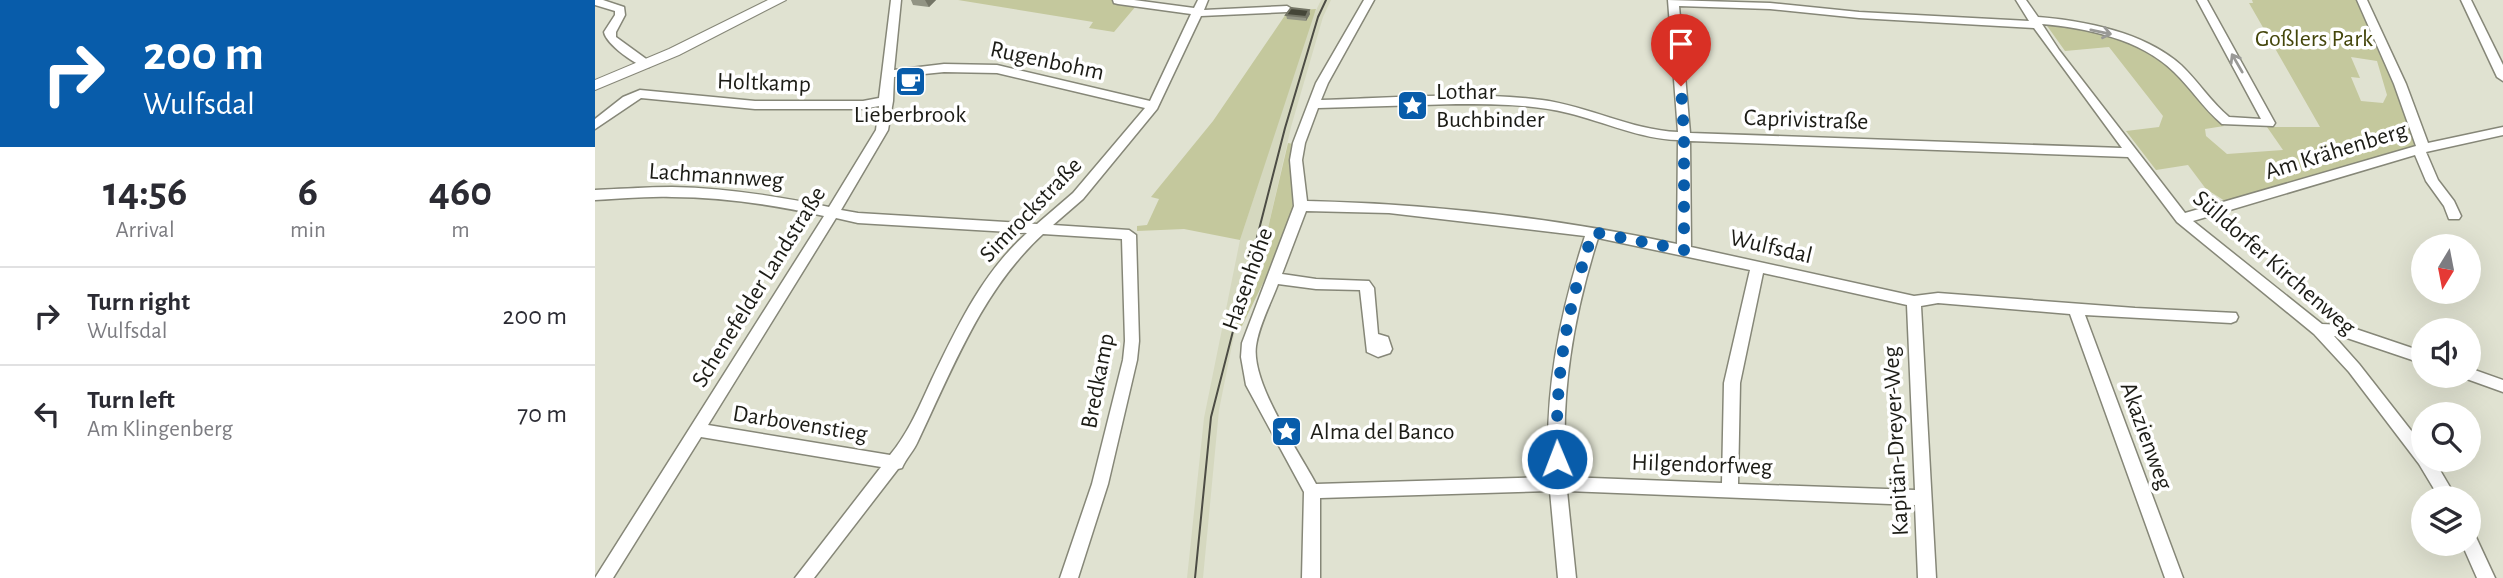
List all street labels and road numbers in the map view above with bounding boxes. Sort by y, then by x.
street label: Rugenbohm [988,37,1106,85]
street label: Holtkamp [717,69,811,97]
street label: Caprivistraße [1743,106,1869,134]
street label: Am Krähenberg [2262,118,2410,184]
street label: Simrockstraße [975,153,1087,267]
street label: Lachmannweg [648,159,784,193]
street label: Schenefelder Landstraße [688,183,830,391]
street label: Sülldorfer Kirchenweg [2188,186,2360,340]
street label: Hasenhöhe [1218,225,1278,333]
street label: Wulfsdal [1727,226,1815,268]
street label: Bredkamp [1077,331,1119,431]
street label: Kapitän-Dreyer-Weg [1879,345,1913,537]
street label: Akazienweg [2115,379,2177,493]
street label: Darbovenstieg [731,402,869,447]
street label: Hilgendorfweg [1631,451,1773,479]

